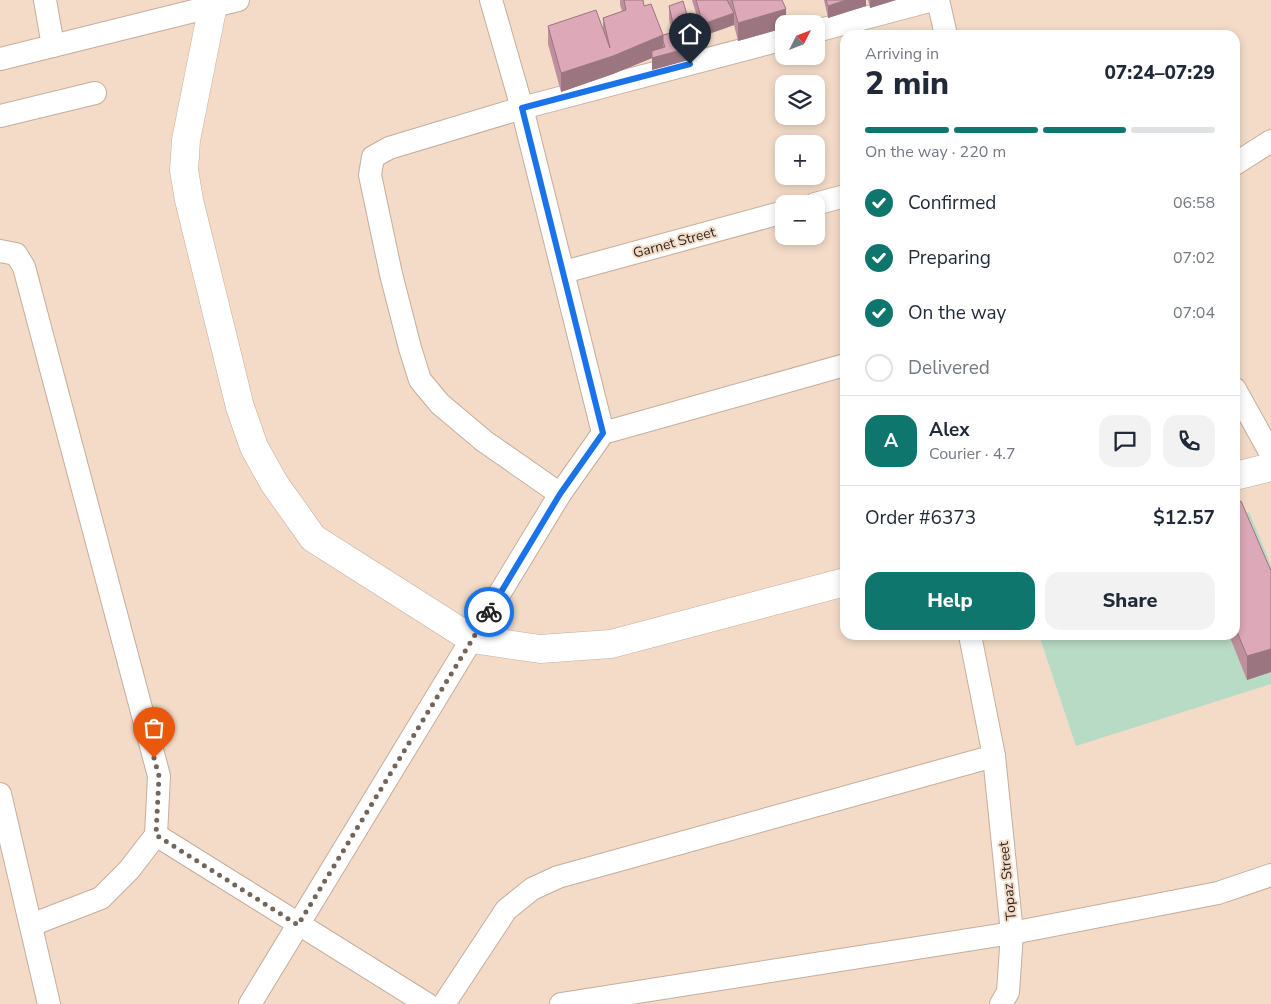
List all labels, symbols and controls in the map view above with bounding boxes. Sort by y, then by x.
pin [669,13,711,64]
north arrow [775,15,825,65]
map controls [775,15,825,245]
icon: home [676,20,704,48]
text: Arriving in [865,43,939,65]
text: 07:24–07:29 [1104,60,1215,86]
text: 2 min [865,62,949,105]
button: layers [775,75,825,125]
button: + [775,135,825,185]
text: On the way · 220 m [865,141,1006,163]
icon: check [865,189,893,217]
text: Confirmed [908,190,996,216]
text: 06:58 [1173,192,1215,214]
button: − [775,195,825,245]
street label: Garnet Street [631,222,718,263]
icon: check [865,244,893,272]
text: Preparing [908,245,991,271]
text: 07:02 [1173,247,1215,269]
icon: check [865,299,893,327]
text: On the way [908,300,1006,326]
text: 07:04 [1173,302,1215,324]
text: Delivered [908,355,990,381]
button: chat [1099,415,1151,467]
button: phone [1163,415,1215,467]
text: Alex [929,417,970,443]
text: A [884,428,898,454]
text: Courier · 4.7 [929,443,1015,465]
text: Order #6373 [865,505,976,531]
text: $12.57 [1153,505,1215,531]
button: Help [865,572,1035,630]
button: Share [1045,572,1215,630]
courier [464,587,514,637]
icon: bike [475,598,503,626]
pin [133,707,175,758]
icon: bag [140,714,168,742]
street label: Topaz Street [994,841,1021,921]

